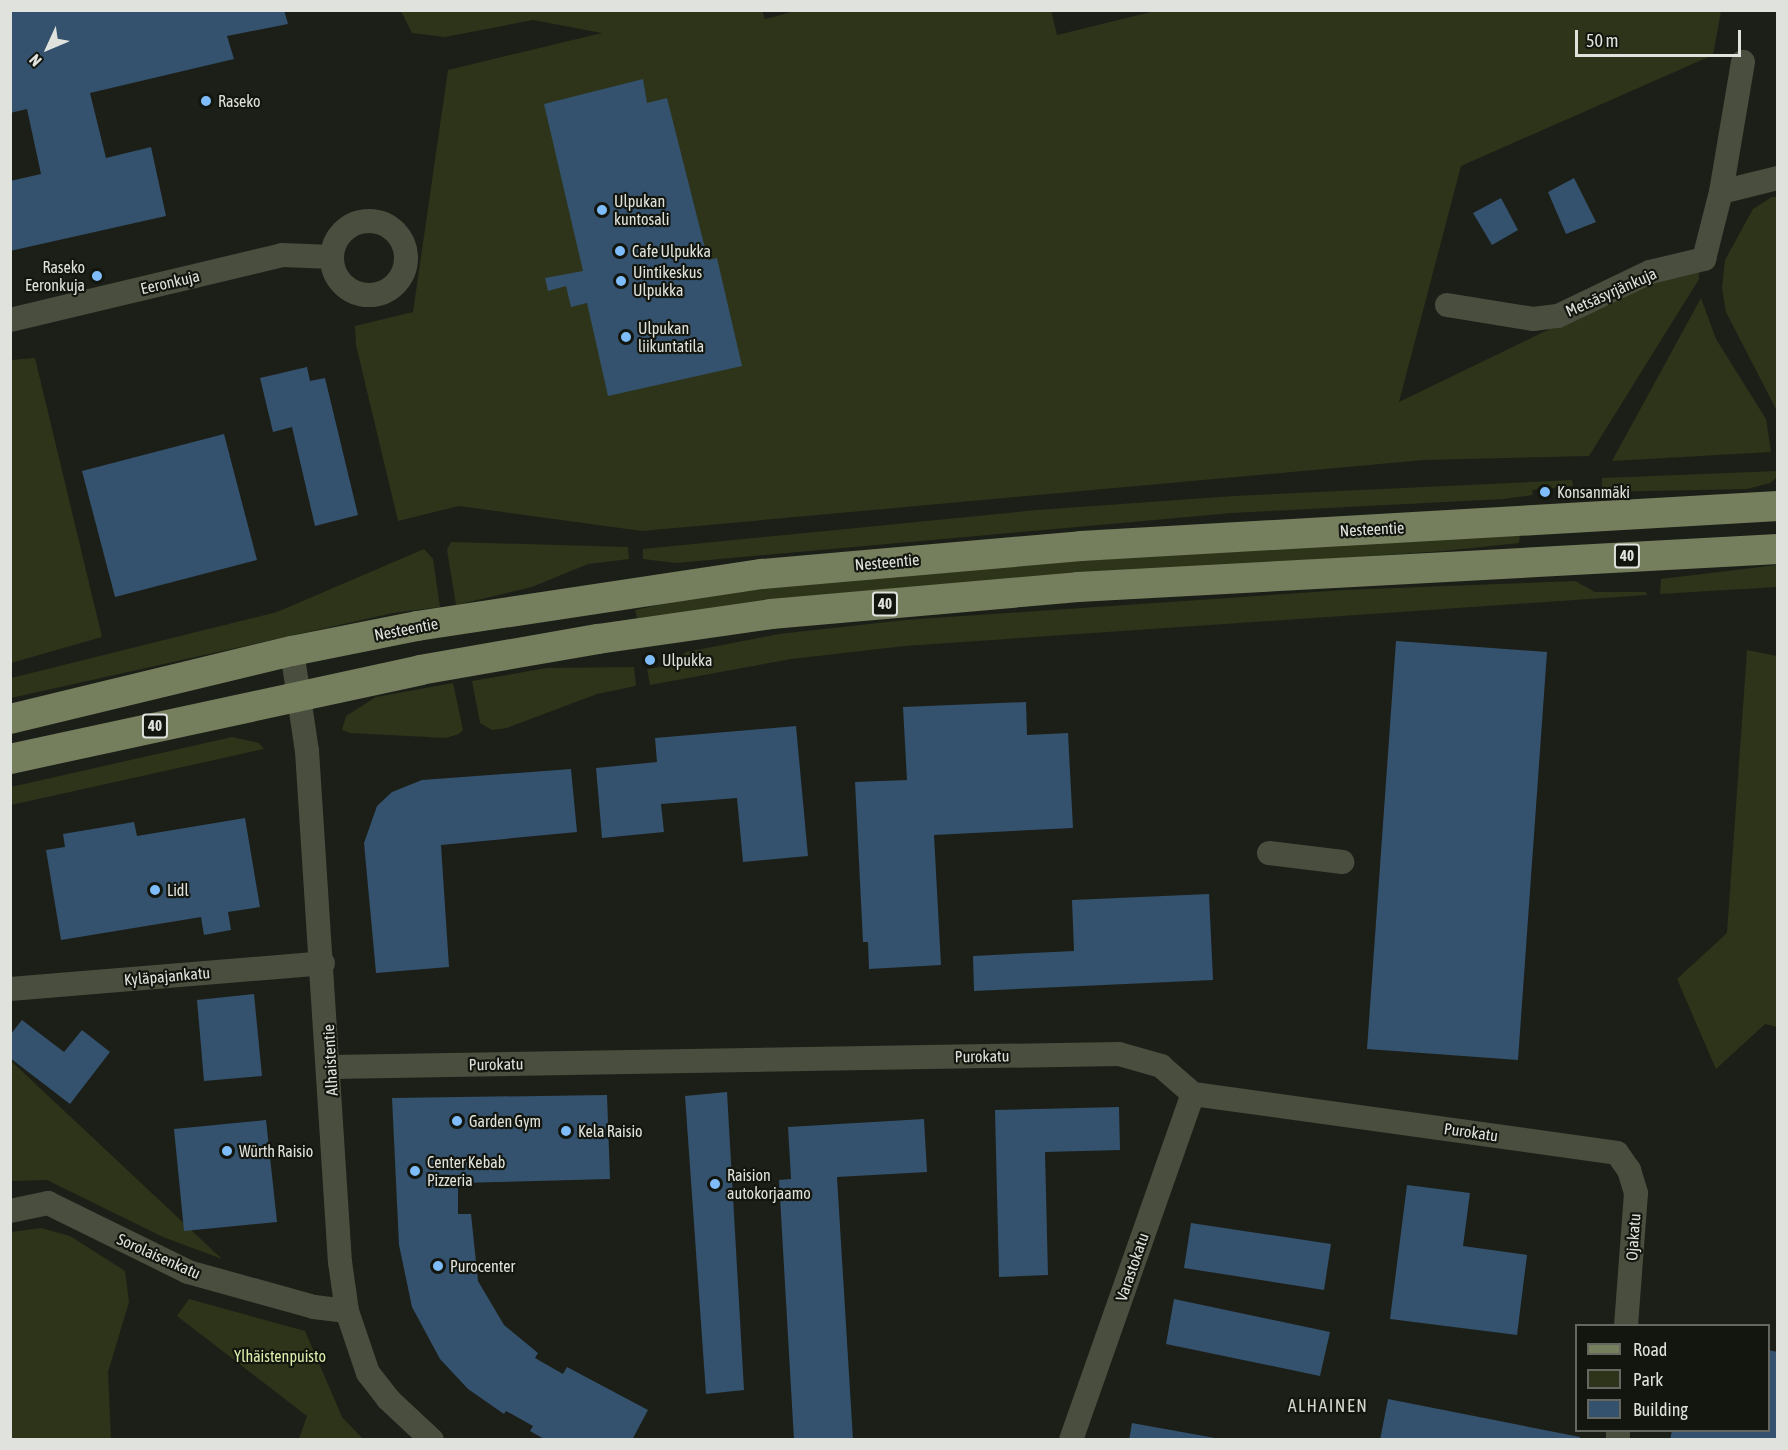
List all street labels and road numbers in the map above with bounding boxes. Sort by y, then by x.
street label: Metsäsyrjänkuja [1563,263,1659,321]
street label: Eeronkuja [139,266,201,298]
street label: Nesteentie [1339,518,1405,540]
road number: 40 [1614,544,1640,568]
street label: Nesteentie [854,550,920,574]
road number: 40 [872,592,898,616]
street label: Nesteentie [372,613,440,645]
road number: 40 [142,714,168,738]
street label: Kyläpajankatu [123,963,211,989]
street label: Alhaistentie [319,1024,341,1096]
street label: Purokatu [955,1046,1009,1066]
street label: Purokatu [469,1054,523,1074]
street label: Purokatu [1443,1119,1499,1145]
street label: Ojakatu [1622,1213,1644,1261]
street label: Sorolaisenkatu [114,1229,204,1283]
street label: Varastokatu [1111,1230,1153,1304]

